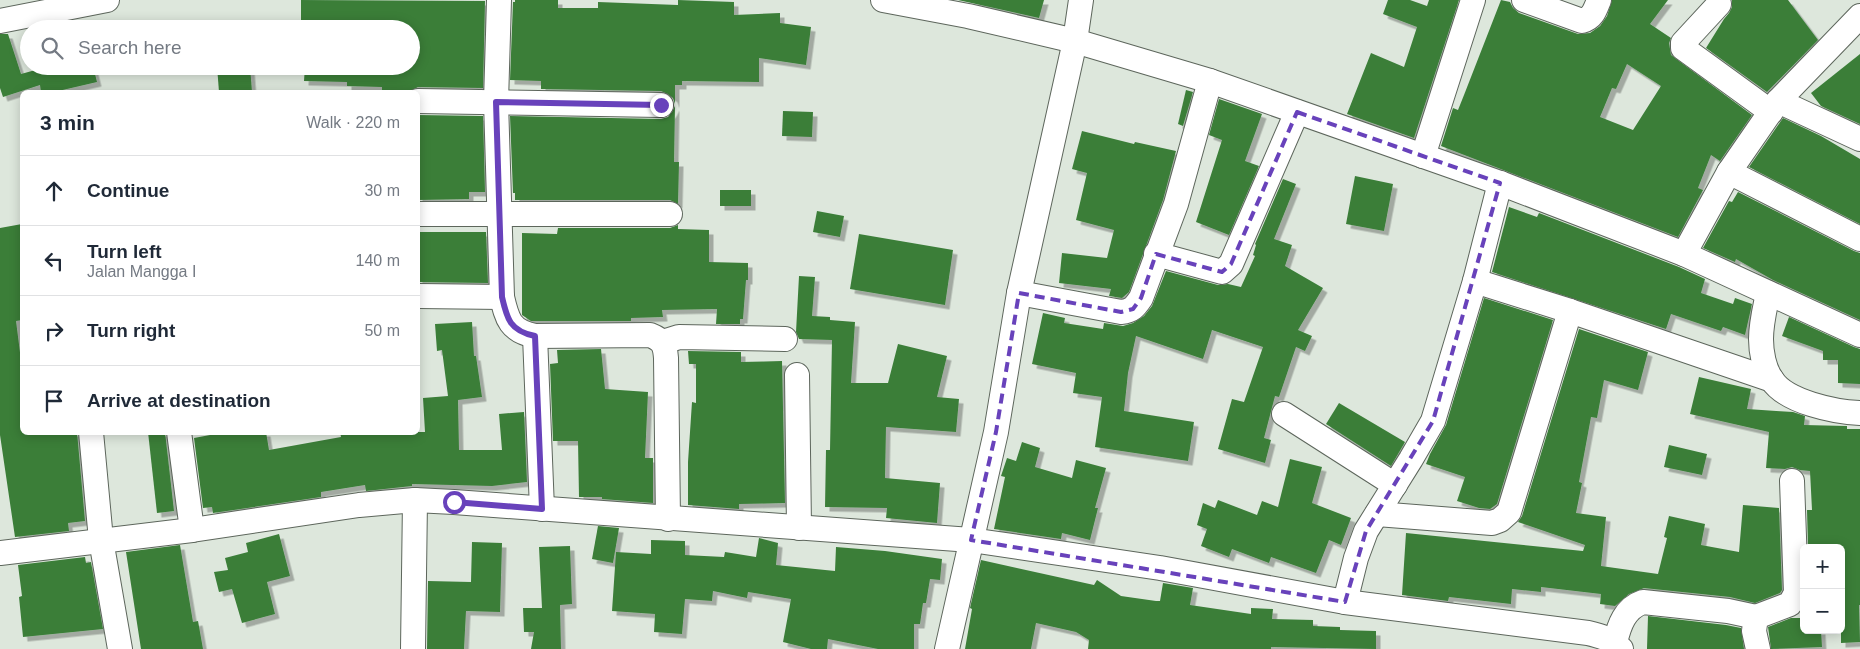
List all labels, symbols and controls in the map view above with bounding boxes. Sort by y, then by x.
search box [20,20,420,75]
icon: search [38,34,66,62]
text: Search here [78,37,182,58]
route end [650,94,673,117]
text: 3 min [40,111,95,134]
text: Walk · 220 m [306,114,400,131]
icon: ahead [40,177,68,205]
text: Continue [87,180,169,201]
text: 30 m [364,182,400,199]
text: Turn left [87,241,162,262]
icon: left [40,247,68,275]
text: 140 m [356,252,400,269]
text: Jalan Mangga I [87,263,196,280]
icon: right [40,317,68,345]
text: Turn right [87,320,175,341]
text: 50 m [364,322,400,339]
icon: arrive [40,387,68,415]
text: Arrive at destination [87,390,271,411]
route start [443,491,466,514]
map controls [1800,544,1845,634]
button: + [1800,544,1845,589]
button: − [1800,589,1845,634]

